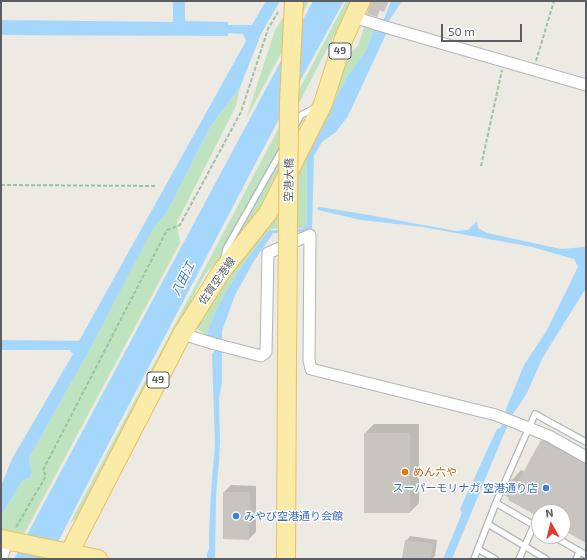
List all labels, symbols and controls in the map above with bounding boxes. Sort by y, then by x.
scale bar [443,16,524,42]
text: 50 m [448,24,475,38]
road number: 49 [329,43,351,59]
street label: 空港大橋 [282,158,296,202]
street label: 佐賀空港線 [196,255,238,307]
water label: 八田江 [168,260,198,298]
road number: 49 [147,372,169,388]
place label: めん六や [413,465,457,479]
marker: めん六や [400,467,410,477]
place label: スーパーモリナガ 空港通り店 [393,481,538,495]
marker: スーパーモリナガ 空港通り店 [541,483,551,493]
north arrow [531,504,571,544]
text: N [545,506,554,520]
place label: みやび空港通り会館 [244,509,343,523]
marker: みやび空港通り会館 [231,511,241,521]

